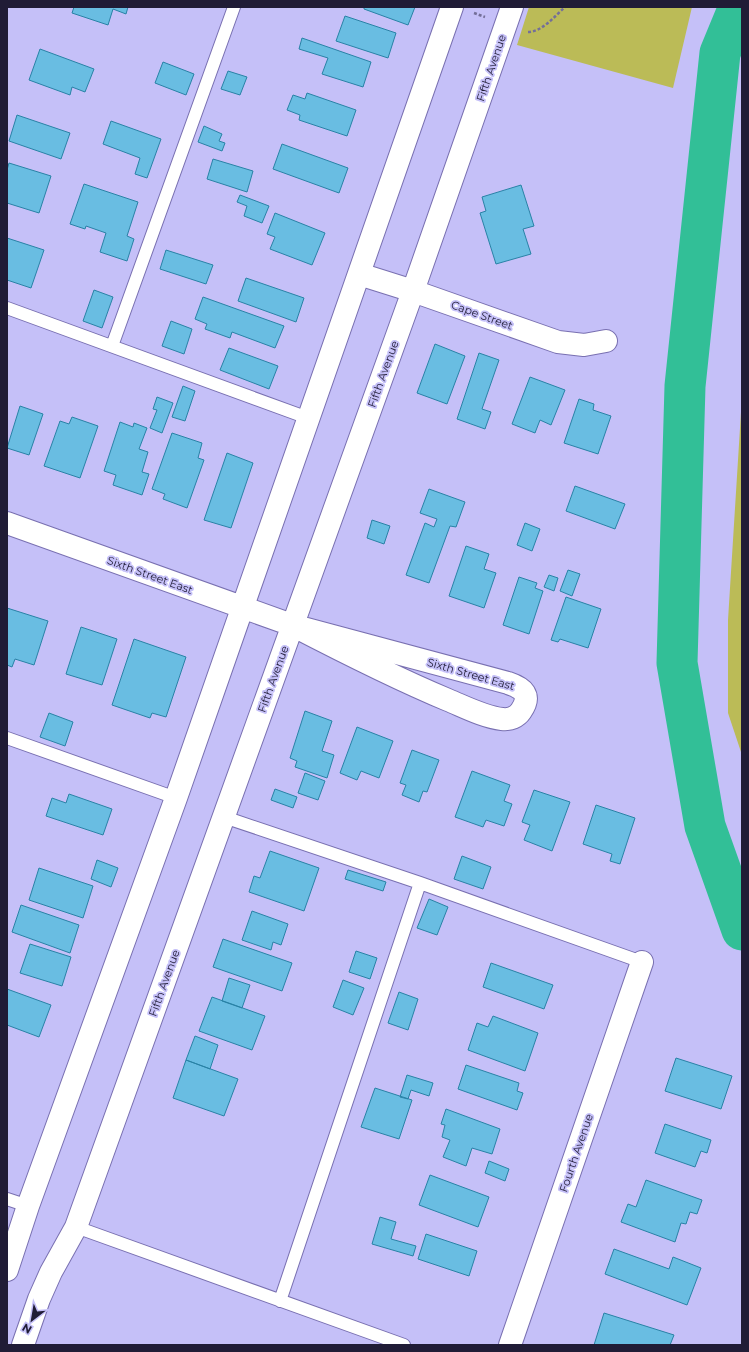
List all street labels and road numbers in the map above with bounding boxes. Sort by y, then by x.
street label: Fifth Avenue [473,32,509,103]
street label: Cape Street [449,297,515,333]
street label: Fifth Avenue [364,338,402,409]
street label: Sixth Street East [105,553,195,597]
street label: Fifth Avenue [254,643,292,714]
street label: Sixth Street East [426,655,517,693]
street label: Fifth Avenue [145,947,183,1018]
street label: Fourth Avenue [556,1112,596,1194]

